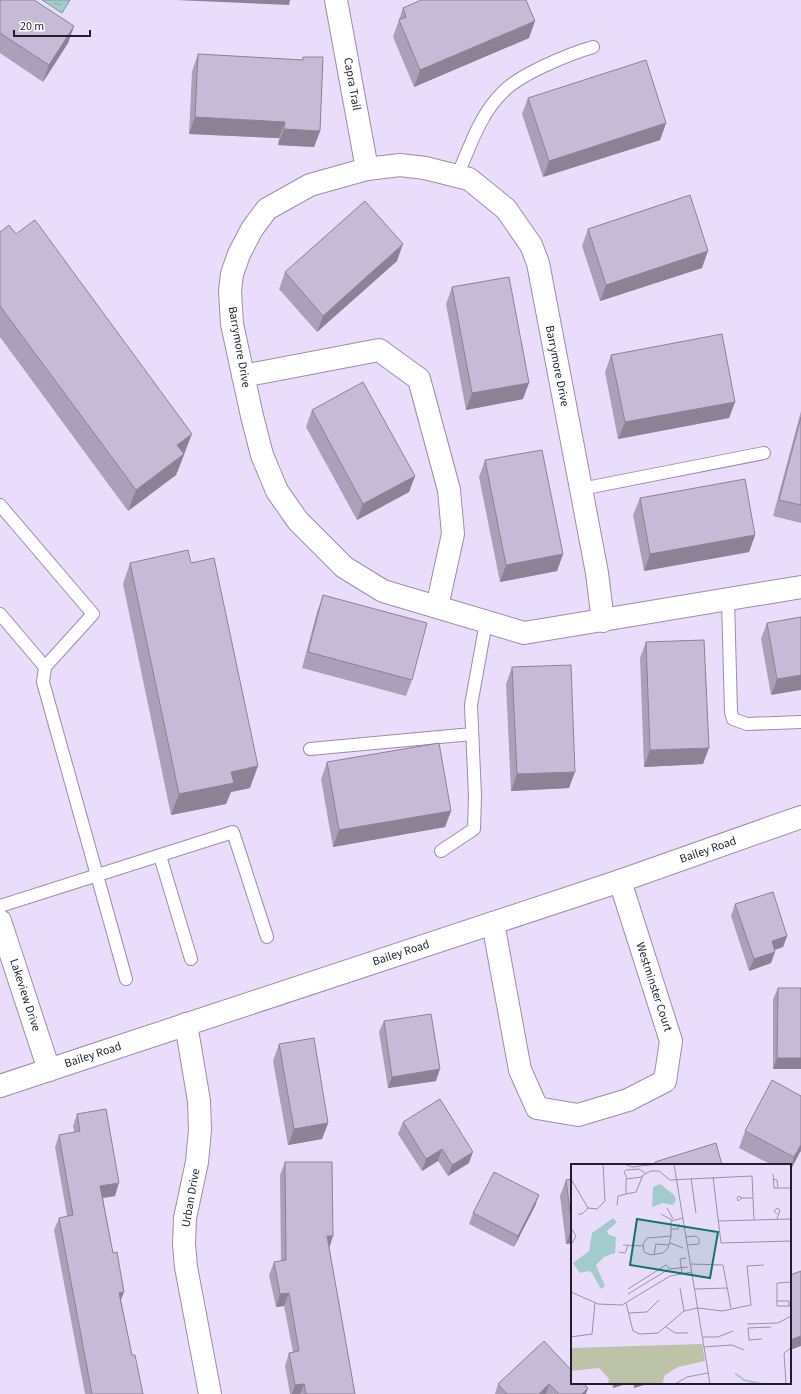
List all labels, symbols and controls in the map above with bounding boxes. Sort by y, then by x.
scale bar [14,12,90,38]
text: 20 m [20,18,44,35]
street label: Capra Trail [339,56,365,112]
street label: Barrymore Drive [223,305,255,389]
street label: Barrymore Drive [541,324,573,408]
street label: Bailey Road [677,832,739,868]
street label: Bailey Road [370,936,432,970]
street label: Westminster Court [632,940,676,1034]
street label: Lakeview Drive [5,957,45,1033]
street label: Bailey Road [62,1038,124,1072]
inset map [571,1164,791,1384]
street label: Urban Drive [177,1167,205,1229]

